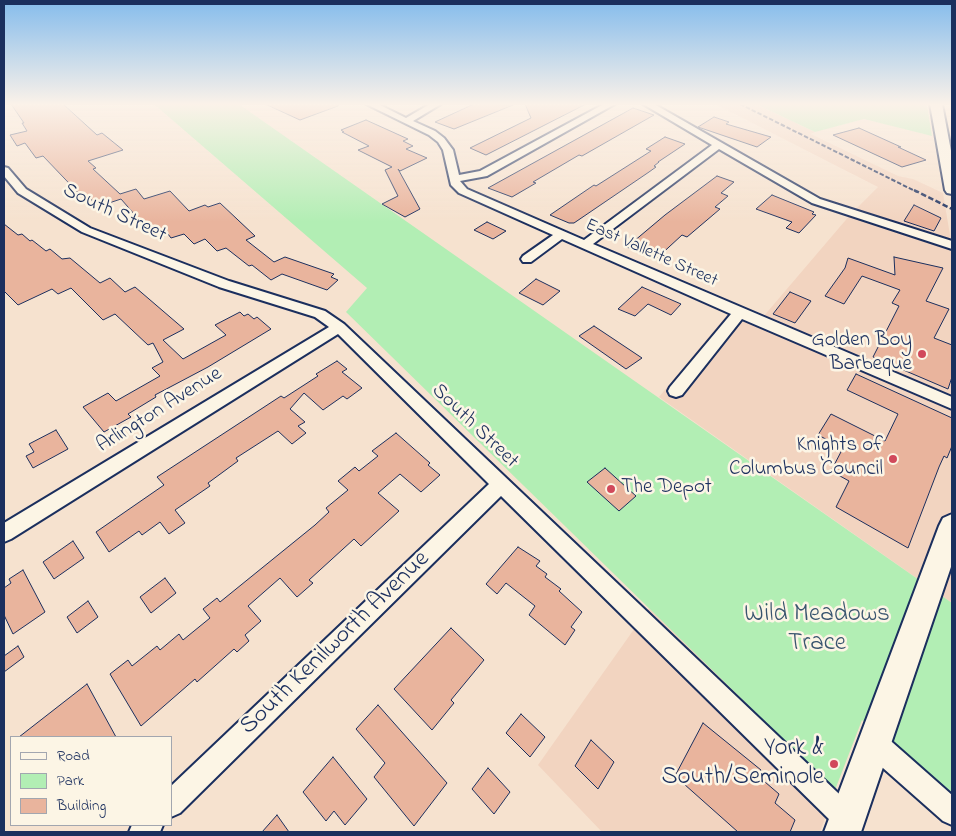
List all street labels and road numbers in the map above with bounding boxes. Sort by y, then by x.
street label: South Street [58,179,170,249]
street label: East Vallette Street [581,215,721,293]
street label: Arlington Avenue [93,362,227,460]
street label: South Street [425,379,523,475]
street label: South Kenilworth Avenue [235,546,437,742]

